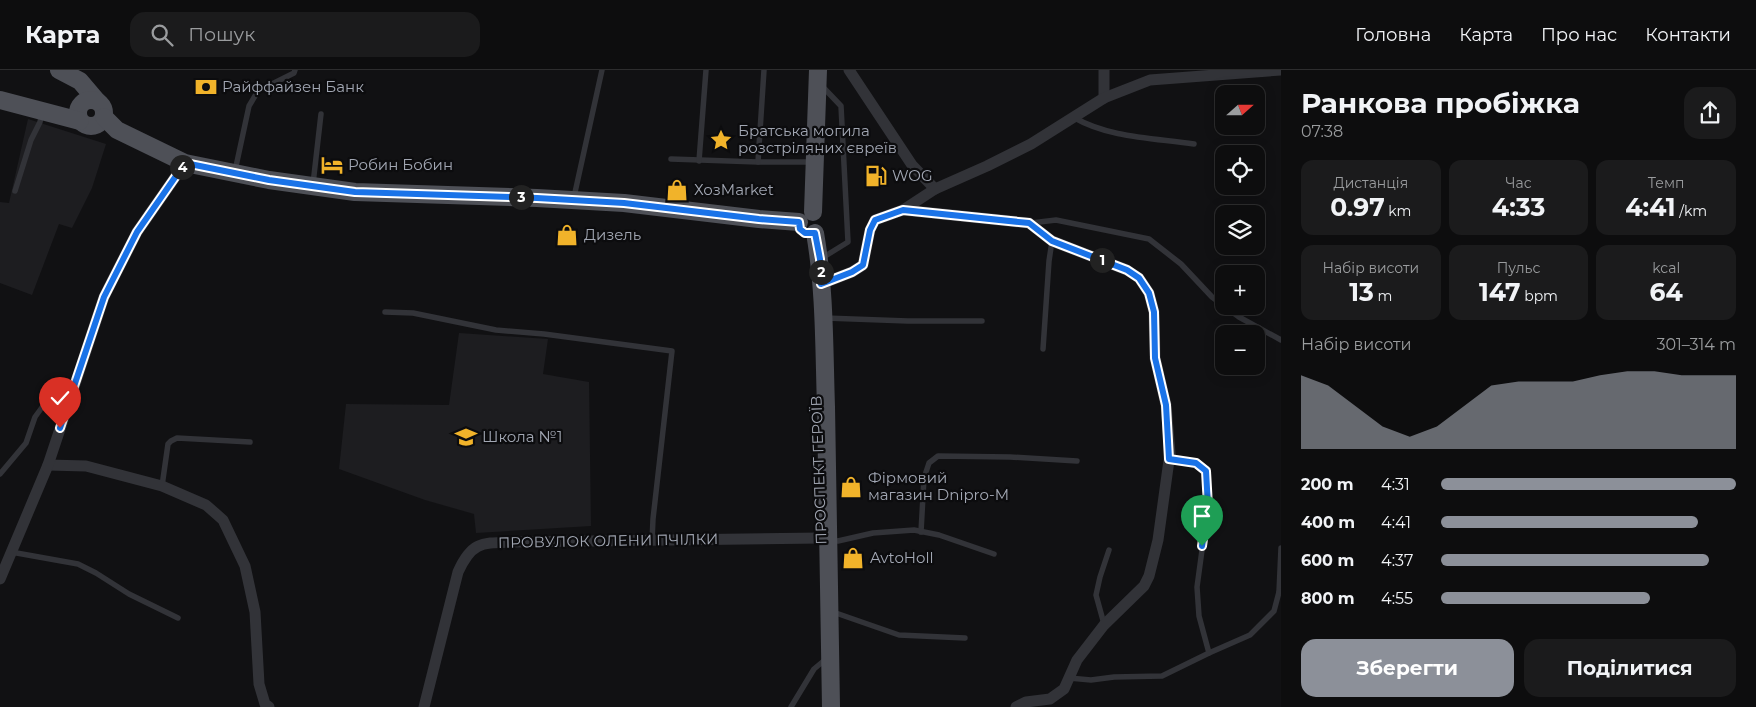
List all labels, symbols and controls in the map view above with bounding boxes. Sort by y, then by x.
search box [130,12,480,57]
text: Карта [25,20,100,49]
icon: search [148,21,176,49]
text: Пошук [188,23,255,46]
text: Головна [1355,24,1431,46]
text: Карта [1459,24,1513,46]
text: Про нас [1541,24,1617,46]
text: Контакти [1645,24,1731,46]
bank icon: Райффайзен Банк [193,74,219,100]
place label: Райффайзен Банк [222,77,364,96]
north arrow [1215,85,1265,135]
map controls [1215,85,1265,375]
text: Ранкова пробіжка [1301,86,1580,120]
button: share [1684,87,1736,139]
place label: Братська могила розстріляних євреїв [738,121,897,157]
text: 07:38 [1301,122,1343,141]
place icon: Братська могила розстріляних євреїв [708,127,734,153]
button: locate [1215,145,1265,195]
hotel icon: Робин Бобин [319,152,345,178]
pin: 4 [170,154,194,180]
place label: Робин Бобин [348,155,453,174]
text: 4 [178,158,187,176]
fuel station icon: WOG [863,163,889,189]
place label: WOG [892,166,933,185]
text: Дистанція [1334,174,1408,192]
text: Час [1505,174,1532,192]
text: Темп [1648,174,1684,192]
shop icon: ХозMarket [664,177,690,203]
place label: ХозMarket [694,180,774,199]
pin: 3 [508,184,534,210]
text: 3 [517,188,526,206]
text: 0.97 [1330,192,1385,222]
text: 4:33 [1492,192,1545,222]
text: 4:41 [1625,192,1676,222]
text: km [1385,202,1411,220]
text: /km [1676,202,1707,220]
button: layers [1215,205,1265,255]
shop icon: Дизель [554,222,580,248]
place label: Дизель [584,225,641,244]
pin: 1 [1090,248,1114,272]
text: 1 [1100,251,1105,269]
text: Набір висоти [1322,259,1419,277]
text: Пульс [1497,259,1540,277]
text: kcal [1652,259,1680,277]
pin: 2 [808,260,834,284]
text: 2 [817,263,826,281]
button: + [1215,265,1265,315]
text: 13 [1349,277,1374,307]
text: 147 [1479,277,1520,307]
text: 64 [1650,277,1683,307]
text: m [1374,287,1392,305]
text: bpm [1520,287,1558,305]
button: − [1215,325,1265,375]
text: Набір висоти [1301,335,1412,354]
text: 301–314 m [1656,335,1736,354]
pin [39,377,81,428]
icon: check [46,384,74,412]
street label: ПРОСПЕКТ ГЕРОЇВ [806,395,831,545]
school or university icon: Школа №1 [453,424,479,450]
place label: Школа №1 [482,427,562,446]
place label: Фірмовий магазин Dnipro-M [868,468,1009,504]
shop icon: Фірмовий магазин Dnipro-M [838,474,864,500]
text: 200 m [1301,475,1353,494]
text: 4:31 [1381,475,1410,494]
pin [1181,495,1223,546]
icon: arrive [1188,502,1216,530]
text: 400 m [1301,513,1355,532]
text: 4:41 [1381,513,1411,532]
street label: ПРОВУЛОК ОЛЕНИ ПЧІЛКИ [498,529,718,552]
shop icon: AvtoHoll [840,545,866,571]
place label: AvtoHoll [870,548,933,567]
text: 600 m [1301,551,1354,570]
text: 4:37 [1381,551,1413,570]
text: 800 m [1301,589,1355,608]
text: 4:55 [1381,589,1413,608]
button: Зберегти [1301,639,1514,697]
button: Поділитися [1524,639,1736,697]

